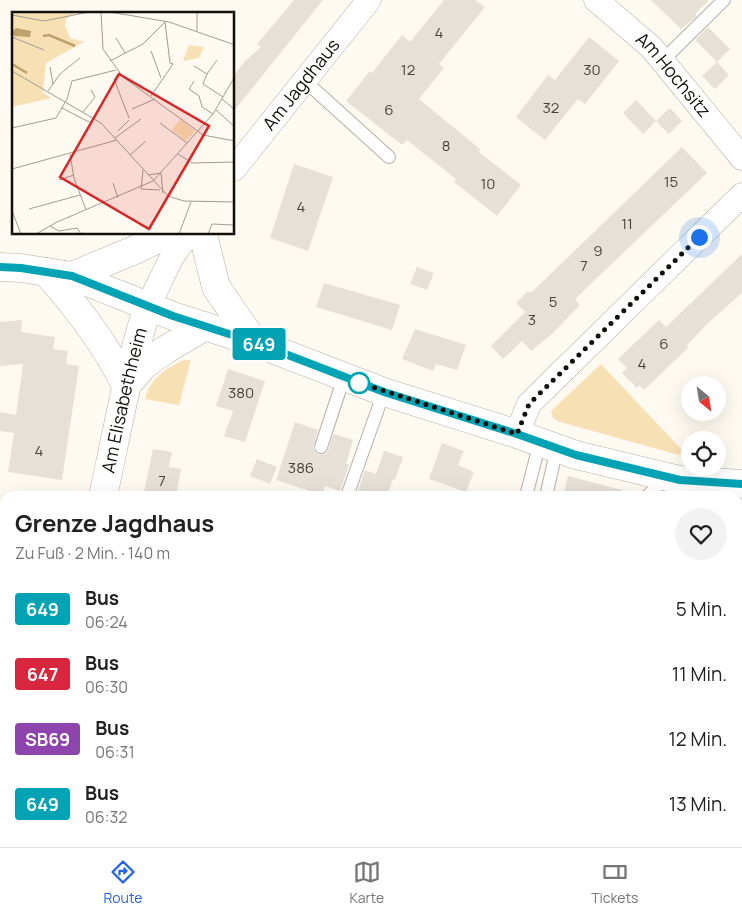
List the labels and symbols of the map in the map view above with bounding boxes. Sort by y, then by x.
inset map [12,12,235,235]
house number: 4 [435,22,444,43]
street label: Am Hochsitz [631,26,717,122]
street label: Am Jagdhaus [257,33,345,135]
house number: 12 [401,59,415,80]
house number: 30 [583,59,601,80]
house number: 32 [543,97,559,118]
house number: 6 [384,99,394,120]
house number: 8 [442,135,450,156]
house number: 15 [664,171,678,192]
house number: 10 [481,173,496,194]
house number: 4 [297,196,306,217]
house number: 11 [621,213,633,234]
your location [687,225,712,250]
house number: 9 [593,240,603,261]
house number: 7 [580,255,588,276]
house number: 5 [549,291,557,312]
house number: 3 [528,309,536,330]
street label: Am Elisabethheim [95,325,152,475]
line badge: 649 [230,328,288,360]
house number: 6 [659,333,669,354]
house number: 4 [638,353,647,374]
unlabelled marker [348,372,370,394]
north arrow [681,376,726,421]
house number: 380 [228,382,254,403]
house number: 4 [35,440,44,461]
house number: 386 [288,457,314,478]
house number: 7 [158,470,166,491]

